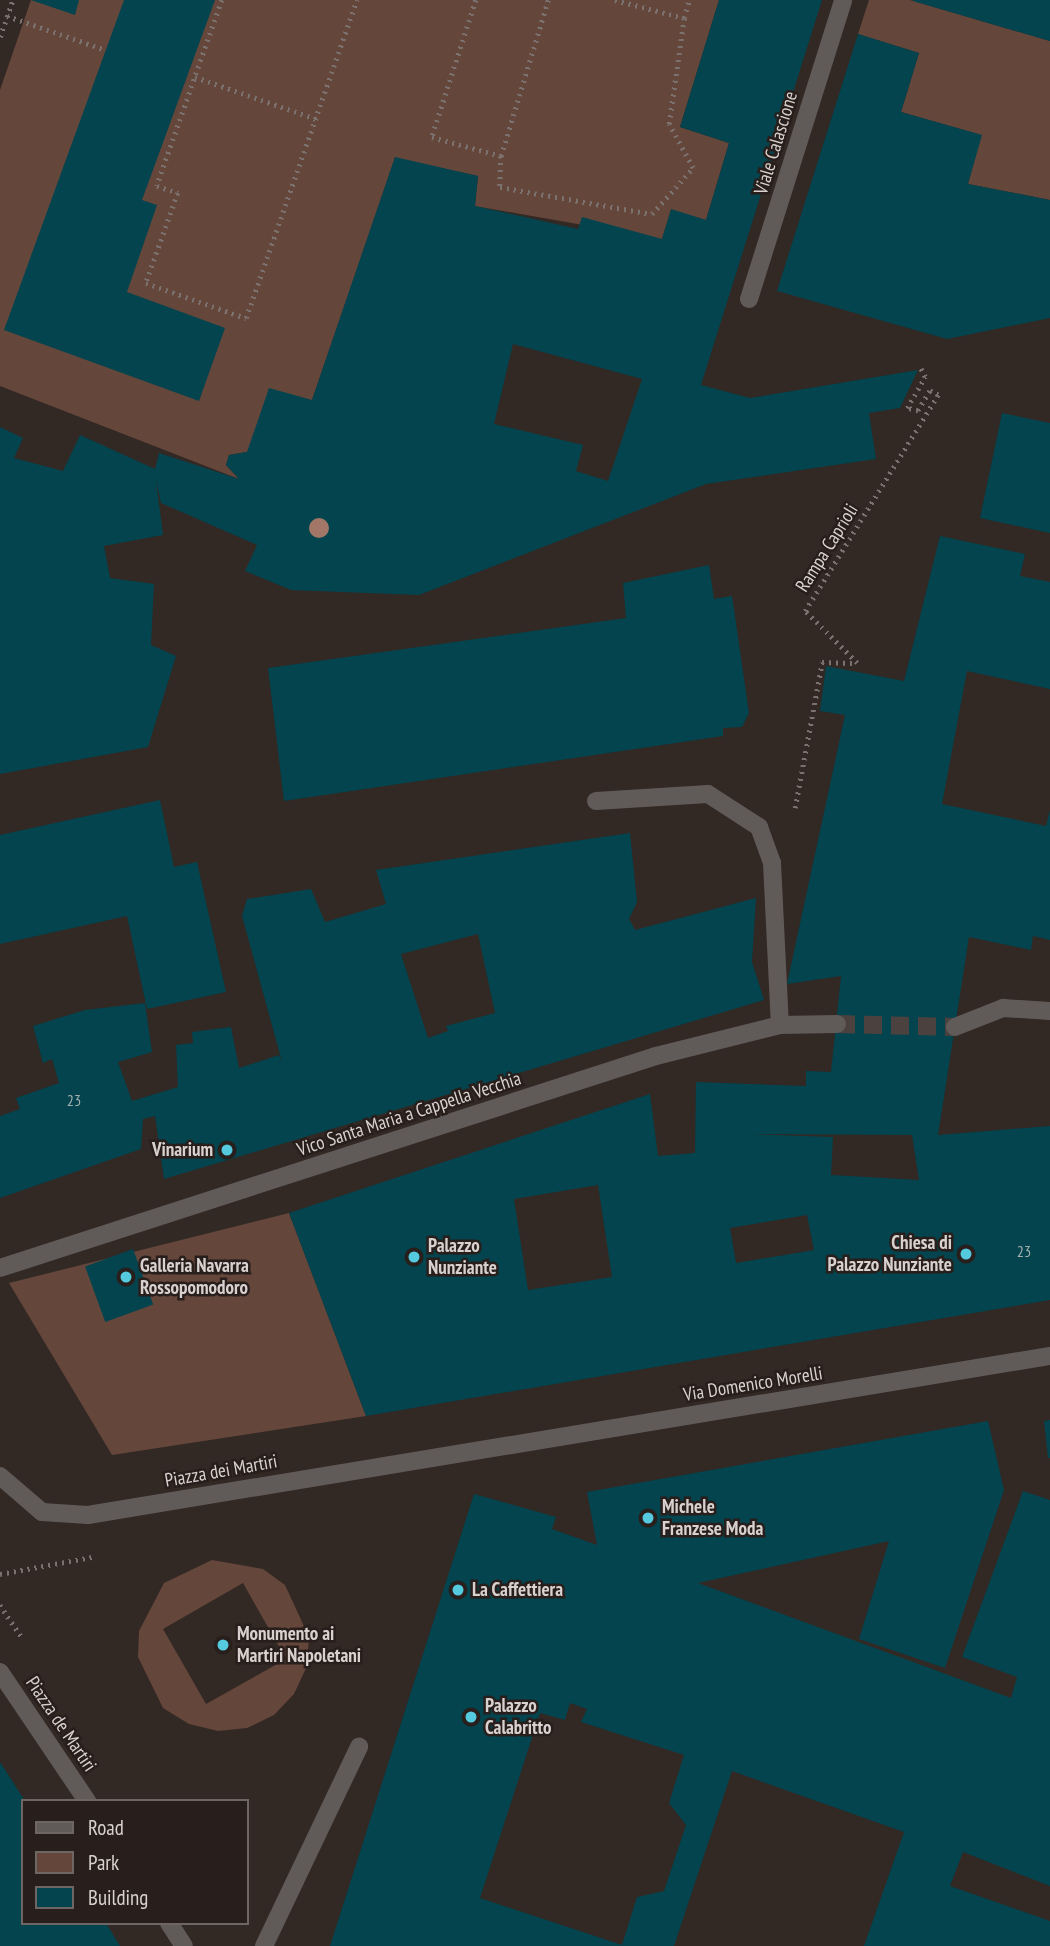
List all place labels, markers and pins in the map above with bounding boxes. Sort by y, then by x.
place label: Vinarium [152,1139,213,1161]
marker: Vinarium [219,1142,235,1158]
place label: Chiesa di Palazzo Nunziante [828,1232,952,1276]
place label: Palazzo Nunziante [428,1235,497,1279]
marker: Chiesa di Palazzo Nunziante [958,1246,974,1262]
marker: Palazzo Nunziante [406,1249,422,1265]
place label: Galleria Navarra Rossopomodoro [140,1255,249,1299]
marker: Galleria Navarra Rossopomodoro [118,1269,134,1285]
place label: Michele Franzese Moda [662,1496,763,1540]
marker: Michele Franzese Moda [640,1510,656,1526]
place label: La Caffettiera [472,1579,563,1601]
marker: La Caffettiera [450,1582,466,1598]
place label: Monumento ai Martiri Napoletani [237,1623,361,1667]
marker: Monumento ai Martiri Napoletani [215,1637,231,1653]
place label: Palazzo Calabritto [485,1695,551,1739]
marker: Palazzo Calabritto [463,1709,479,1725]

